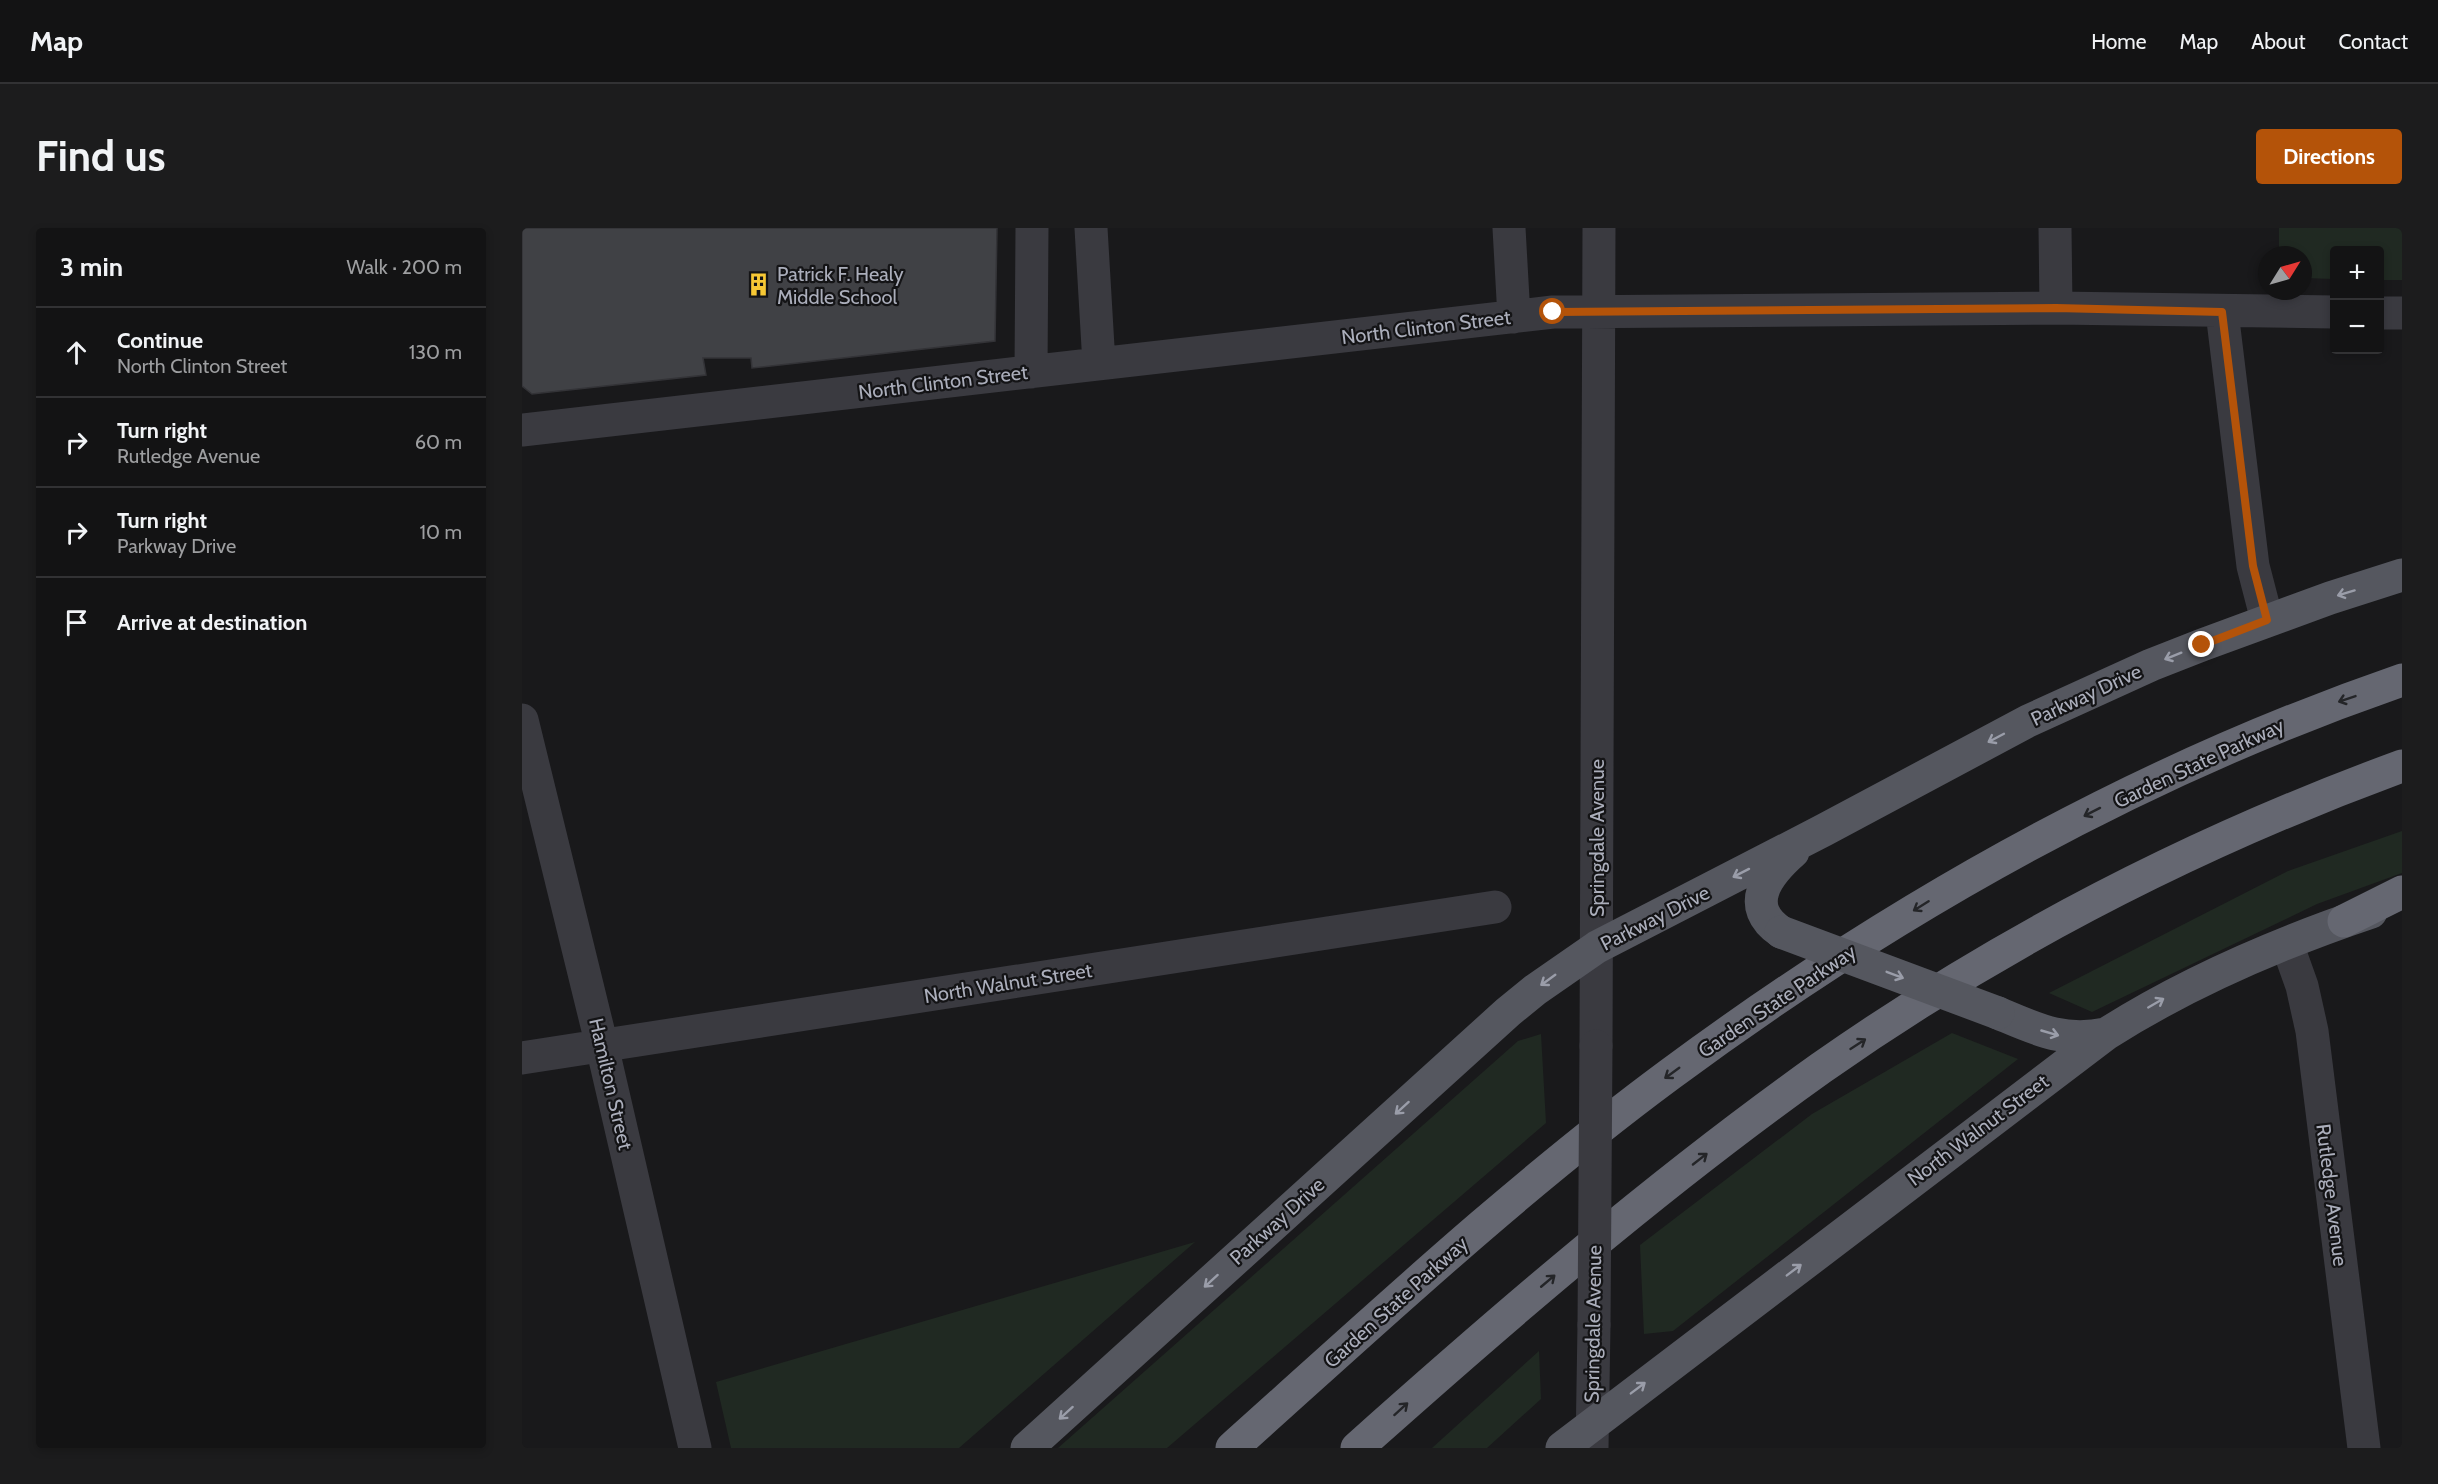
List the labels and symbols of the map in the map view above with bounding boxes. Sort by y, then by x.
north arrow [2258,246,2312,300]
place label: Patrick F. Healy Middle School [777,262,903,309]
building icon: Patrick F. Healy Middle School [746,272,772,298]
route start [1539,298,1565,324]
street label: North Clinton Street [1340,305,1512,349]
street label: North Clinton Street [857,360,1029,404]
one-way arrow [2337,588,2356,599]
route end [2188,631,2214,657]
one-way arrow [2164,651,2183,662]
street label: Parkway Drive [2027,659,2145,731]
one-way arrow [2338,694,2357,705]
street label: Garden State Parkway [2110,713,2288,813]
one-way arrow [1988,732,2005,744]
street label: Springdale Avenue [1585,759,1609,917]
one-way arrow [2084,806,2101,818]
one-way arrow [1732,868,1750,880]
street label: Parkway Drive [1596,880,1714,956]
one-way arrow [1913,900,1930,912]
street label: Garden State Parkway [1694,939,1860,1063]
street label: North Walnut Street [922,958,1094,1008]
one-way arrow [1885,970,1904,981]
one-way arrow [1541,974,1557,986]
one-way arrow [2147,997,2164,1009]
street label: Hamilton Street [584,1016,638,1153]
one-way arrow [2040,1028,2059,1039]
one-way arrow [1849,1038,1866,1050]
one-way arrow [1665,1067,1681,1079]
street label: North Walnut Street [1903,1069,2053,1191]
one-way arrow [1394,1101,1409,1115]
street label: Rutledge Avenue [2311,1123,2353,1267]
one-way arrow [1692,1152,1708,1165]
street label: Parkway Drive [1225,1172,1329,1270]
street label: Garden State Parkway [1319,1231,1473,1373]
street label: Springdale Avenue [1580,1245,1606,1403]
one-way arrow [1785,1264,1801,1276]
one-way arrow [1203,1274,1218,1289]
one-way arrow [1540,1274,1555,1288]
one-way arrow [1630,1382,1646,1395]
one-way arrow [1393,1402,1408,1416]
one-way arrow [1059,1405,1074,1419]

